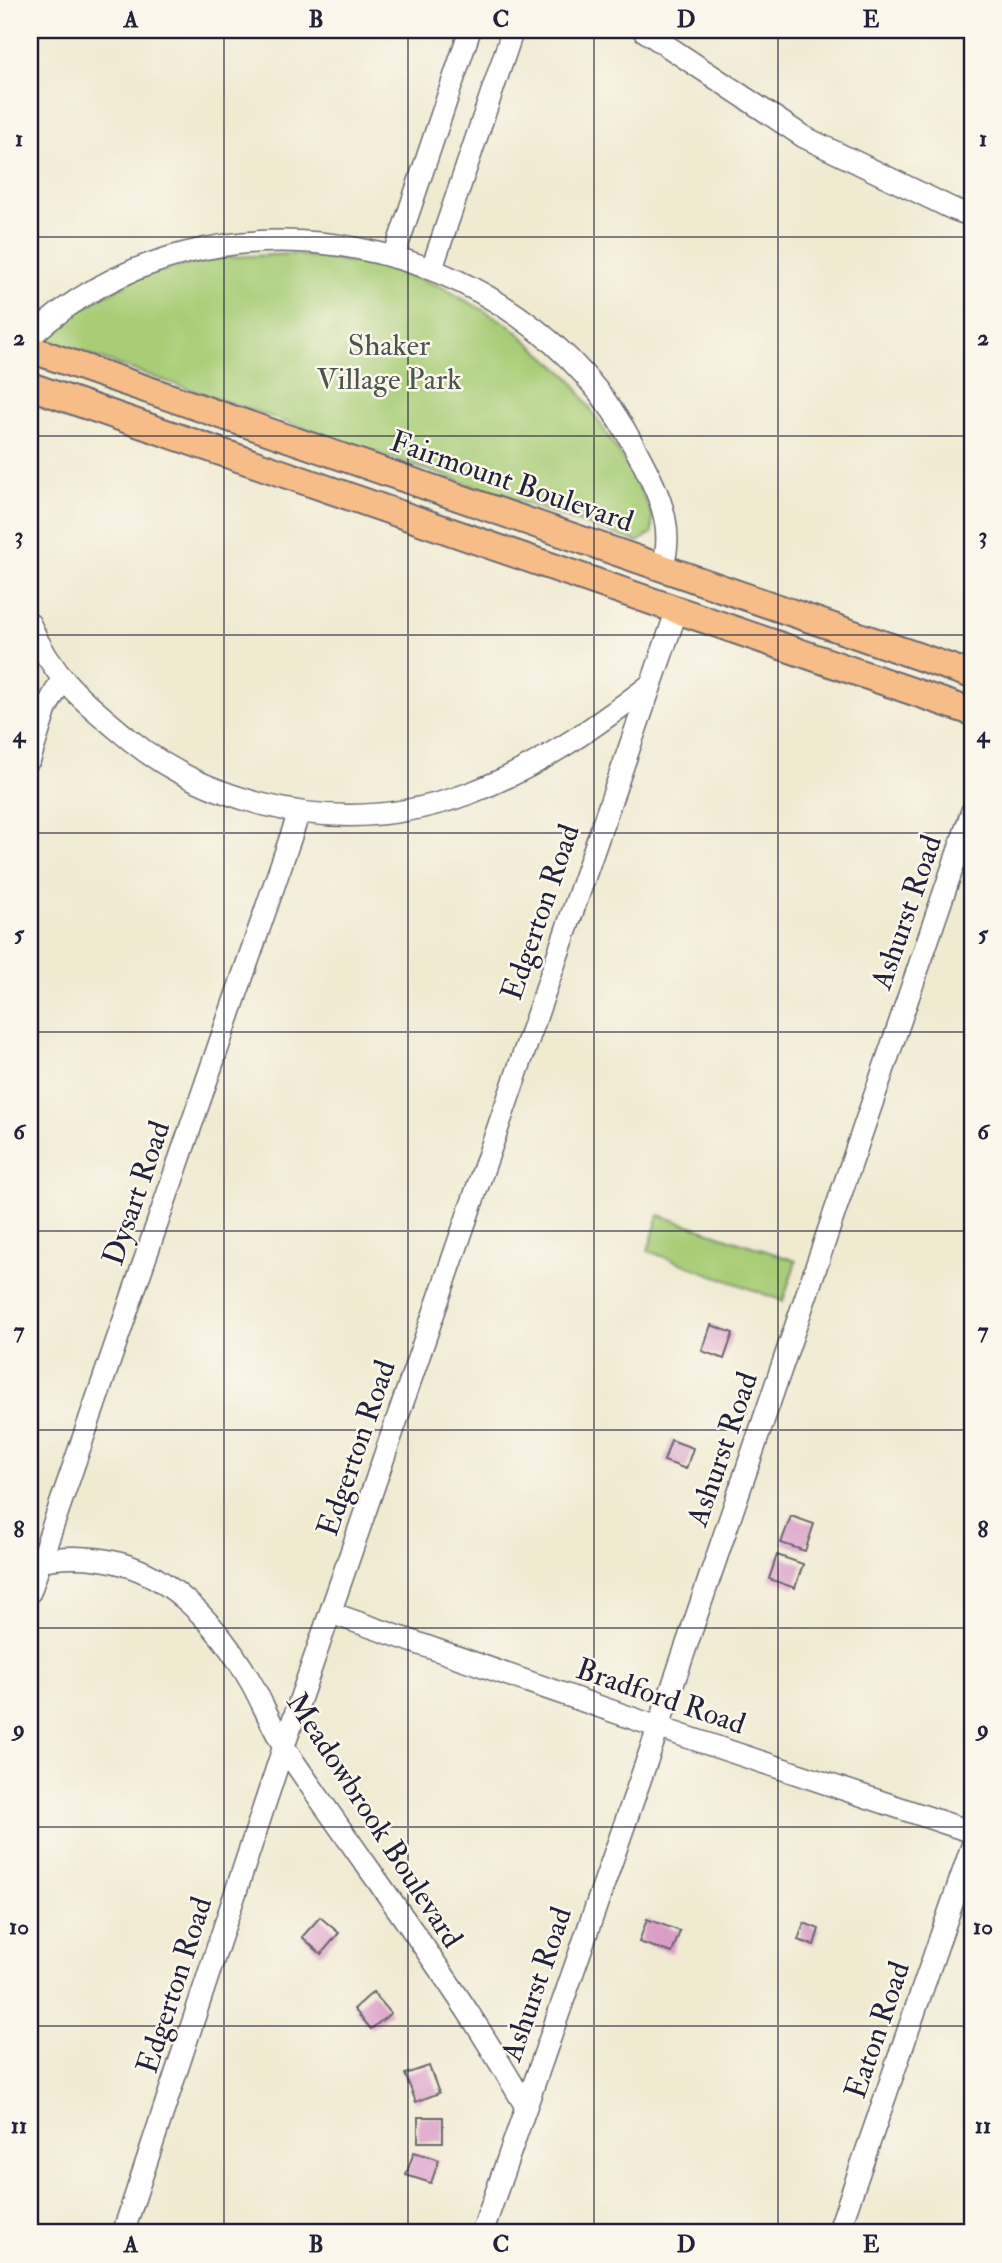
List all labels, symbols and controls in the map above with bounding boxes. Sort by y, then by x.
text: A [123,5,139,34]
text: B [308,5,324,34]
text: C [493,5,509,34]
text: D [677,5,695,34]
text: E [863,5,880,34]
text: 1 [15,124,23,153]
text: 1 [979,124,987,153]
text: 2 [13,323,25,352]
text: 2 [977,323,989,352]
park label: Shaker Village Park [316,327,462,398]
street label: Fairmount Boulevard [385,423,638,540]
text: 3 [15,521,23,550]
text: 3 [979,521,987,550]
text: 4 [12,720,27,749]
text: 4 [976,720,991,749]
street label: Edgerton Road [493,819,588,1005]
street label: Ashurst Road [863,830,950,995]
text: 5 [14,919,25,948]
text: 5 [978,919,989,948]
street label: Dysart Road [95,1116,178,1270]
text: 6 [13,1117,27,1146]
text: 6 [977,1117,991,1146]
text: 7 [14,1316,25,1345]
text: 7 [978,1316,989,1345]
street label: Edgerton Road [309,1355,404,1541]
street label: Ashurst Road [679,1367,766,1532]
text: 8 [14,1515,25,1544]
text: 8 [978,1515,989,1544]
street label: Bradford Road [571,1650,751,1743]
street label: Meadowbrook Boulevard [278,1686,471,1955]
text: 9 [11,1714,25,1743]
text: 9 [975,1714,989,1743]
street label: Edgerton Road [129,1892,220,2078]
street label: Ashurst Road [493,1902,580,2067]
text: 10 [9,1912,29,1941]
text: 10 [973,1912,993,1941]
street label: Eaton Road [837,1957,918,2104]
text: 11 [11,2111,27,2140]
text: 11 [975,2111,991,2140]
text: A [123,2230,139,2259]
text: B [308,2230,324,2259]
text: C [493,2230,509,2259]
text: D [677,2230,695,2259]
text: E [863,2230,880,2259]

